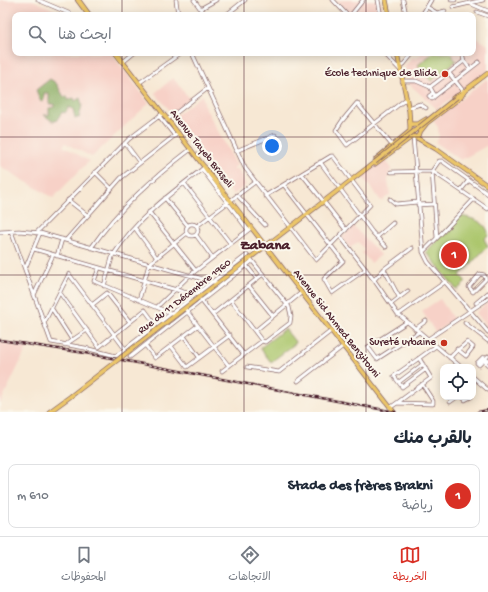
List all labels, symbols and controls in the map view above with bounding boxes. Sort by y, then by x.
search box [12,12,476,56]
icon: search [26,23,48,45]
text: ابحث هنا [58,27,112,45]
place label: École technique de Blida [325,67,438,80]
marker: École technique de Blida [440,69,450,79]
street label: Avenue Tayeb Braseli [167,108,235,190]
your location [262,136,282,156]
district label: Zabana [240,237,291,255]
pin: 1 [441,240,467,270]
street label: Rue du 11 Décembre 1960 [136,257,234,337]
street label: Avenue Sid Ahmed Benzitouni [290,268,382,380]
place label: Sureté urbaine [369,337,436,349]
marker: Sureté urbaine [439,338,449,348]
map controls [440,364,476,400]
button: locate [440,364,476,400]
text: بالقرب منك [393,430,472,450]
text: Stade des frères Brakni [288,477,433,495]
text: 610 m [17,489,49,504]
text: 1 [455,489,461,504]
text: رياضة [402,499,433,514]
tab: المحفوظات [61,544,106,586]
tab: الاتجاهات [228,544,271,586]
tab: الخريطة [393,544,427,586]

